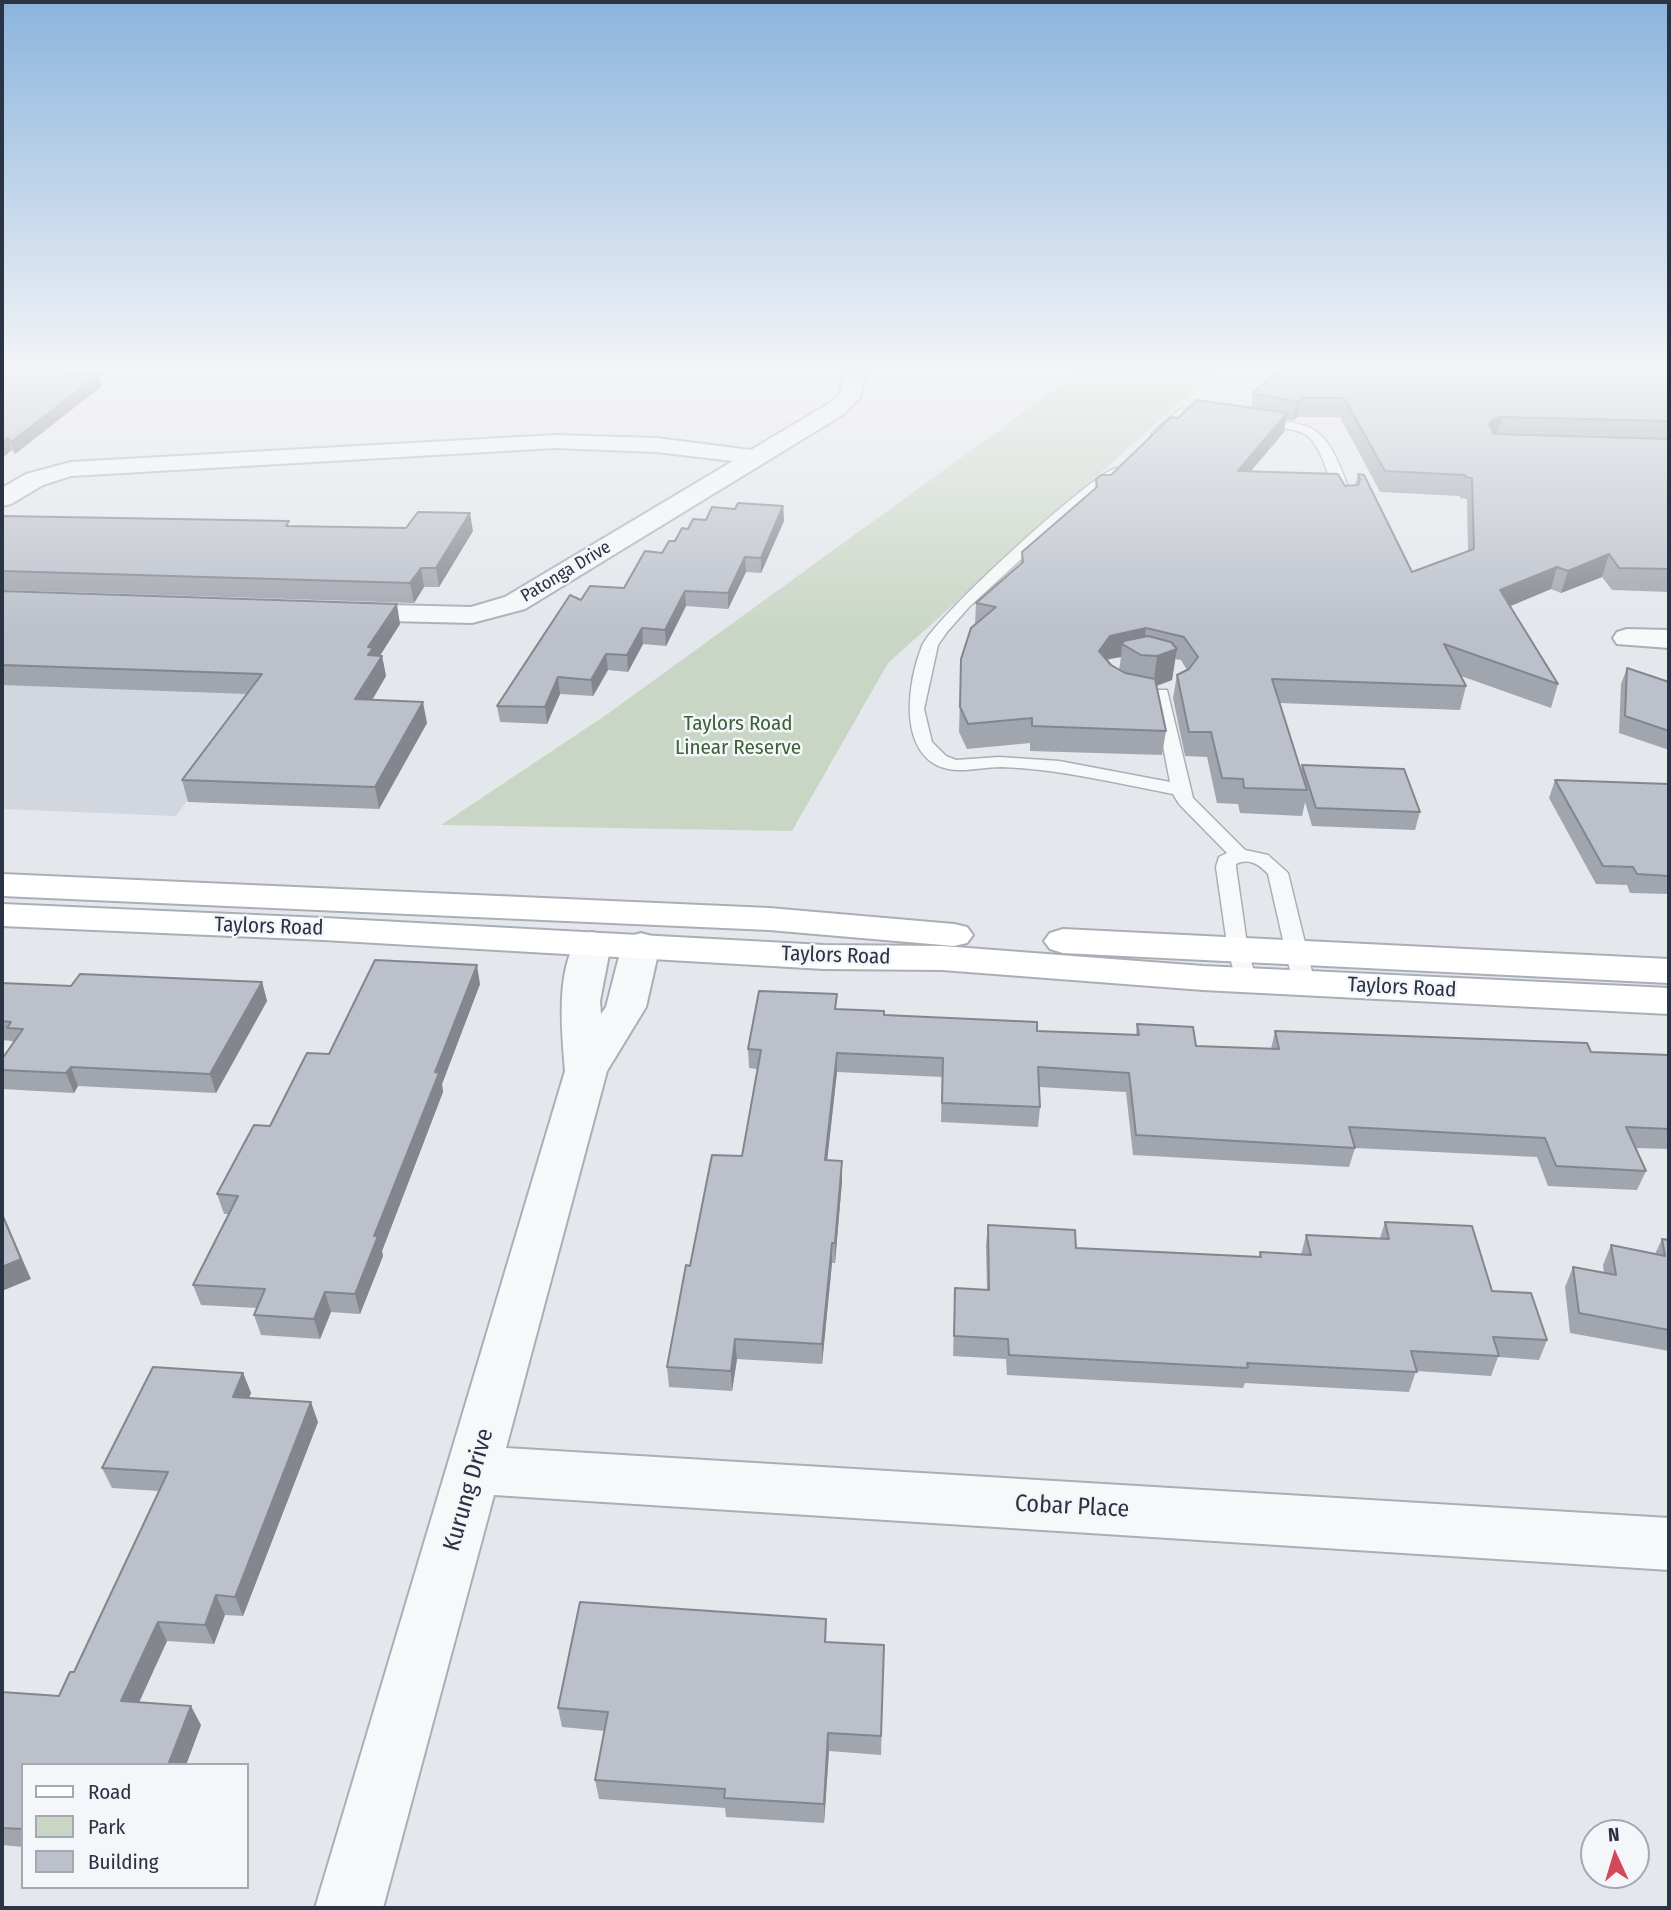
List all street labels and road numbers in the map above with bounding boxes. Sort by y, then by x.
street label: Patonga Drive [517,537,615,607]
street label: Taylors Road [214,913,324,941]
street label: Taylors Road [781,942,891,970]
street label: Taylors Road [1347,973,1457,1003]
street label: Kurung Drive [438,1425,500,1555]
street label: Cobar Place [1014,1490,1130,1524]

